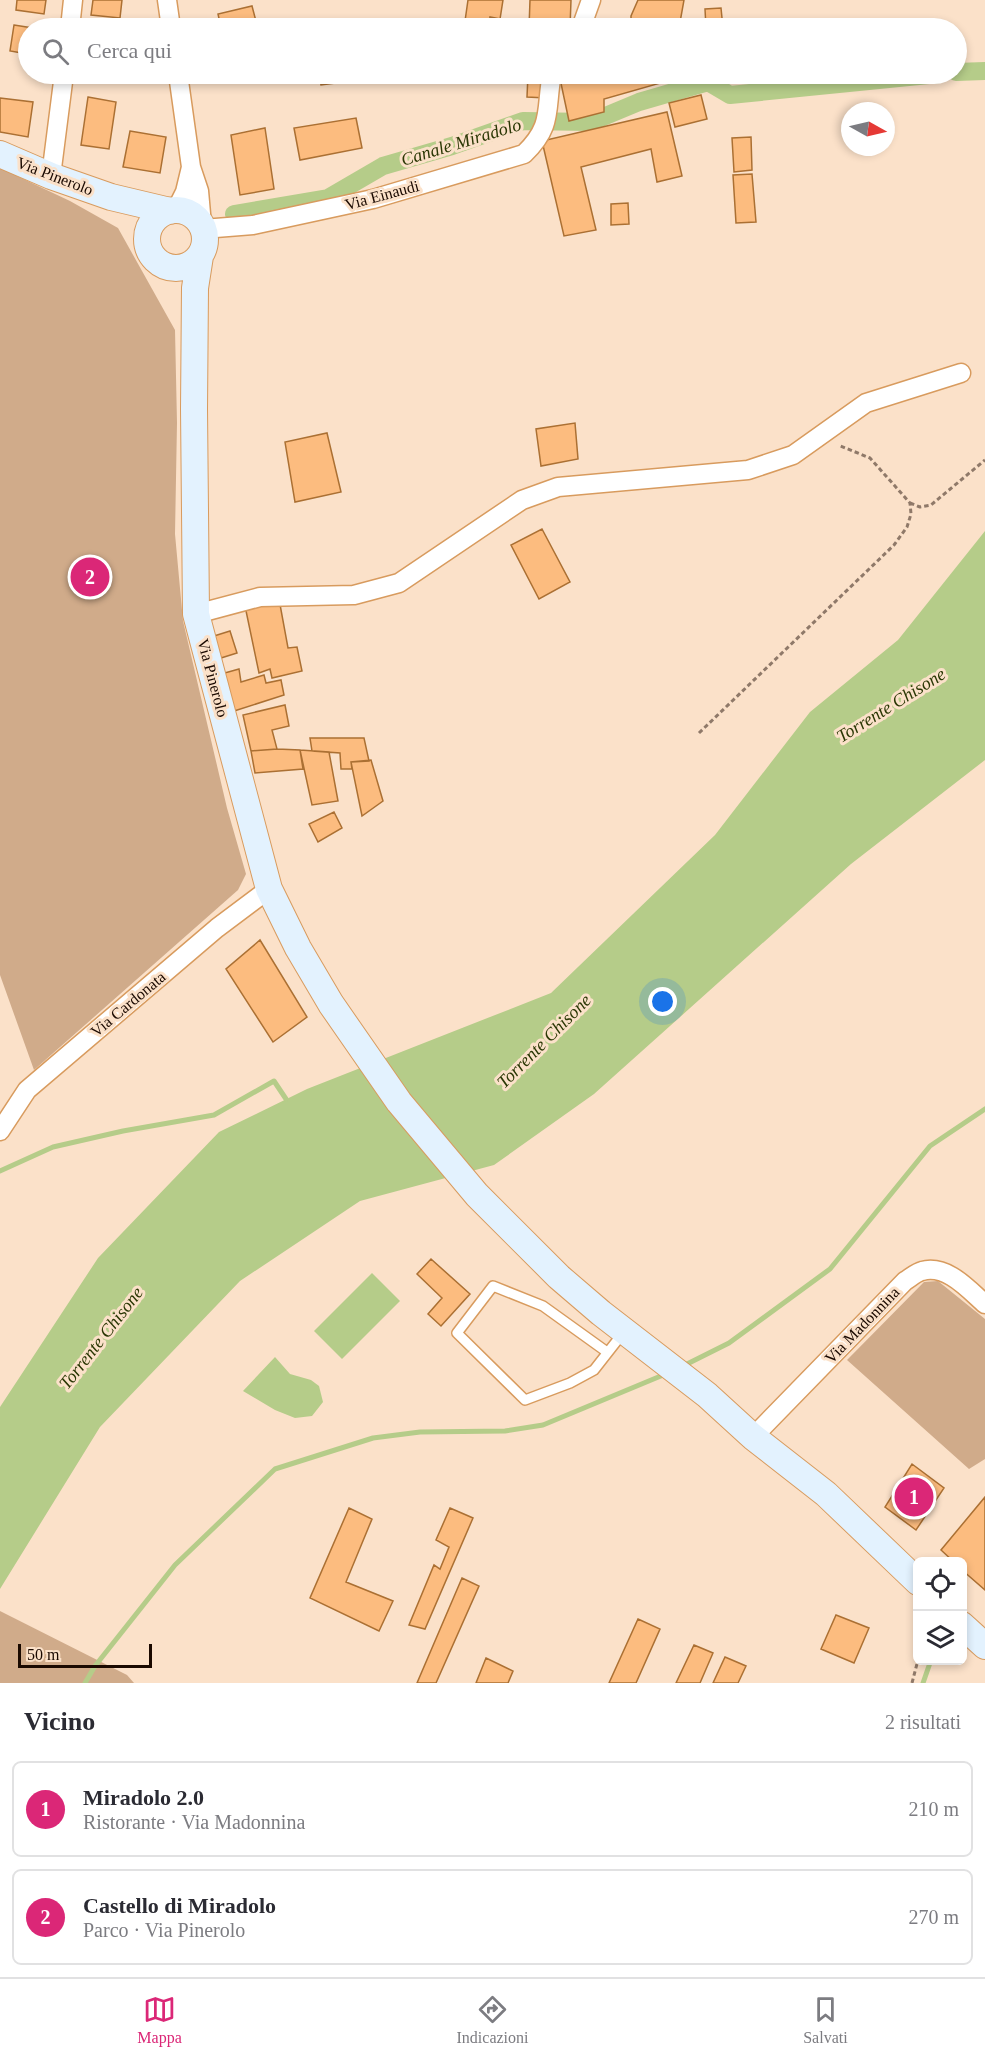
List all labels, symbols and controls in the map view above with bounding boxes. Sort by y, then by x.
search box [18,18,967,84]
icon: search [39,35,72,68]
text: Cerca qui [87,38,172,63]
north arrow [841,102,895,156]
water label: Canale Miradolo [399,114,523,170]
street label: Via Pinerolo [14,154,96,198]
street label: Via Einaudi [343,177,421,213]
pin: 2 [70,554,110,600]
street label: Via Pinerolo [194,637,232,719]
water label: Torrente Chisone [833,664,949,746]
street label: Via Cardonata [87,968,169,1040]
your location [648,987,677,1016]
water label: Torrente Chisone [493,990,595,1092]
water label: Torrente Chisone [55,1283,147,1393]
street label: Via Madonnina [821,1283,903,1367]
pin: 1 [894,1474,934,1520]
map controls [913,1557,967,1665]
button: locate [913,1557,967,1611]
button: layers [913,1611,967,1665]
scale bar [18,1641,152,1668]
text: 50 m [27,1646,59,1663]
text: Vicino [24,1707,95,1736]
text: 2 risultati [885,1711,961,1733]
text: Miradolo 2.0 [83,1785,204,1810]
text: 1 [41,1798,51,1820]
text: 210 m [908,1798,959,1820]
text: Ristorante · Via Madonnina [83,1811,305,1833]
text: Castello di Miradolo [83,1893,276,1918]
text: 2 [41,1906,51,1928]
text: 270 m [908,1906,959,1928]
text: Parco · Via Pinerolo [83,1919,245,1941]
tab: Mappa [137,1993,182,2047]
tab: Indicazioni [457,1993,528,2047]
tab: Salvati [803,1993,848,2047]

